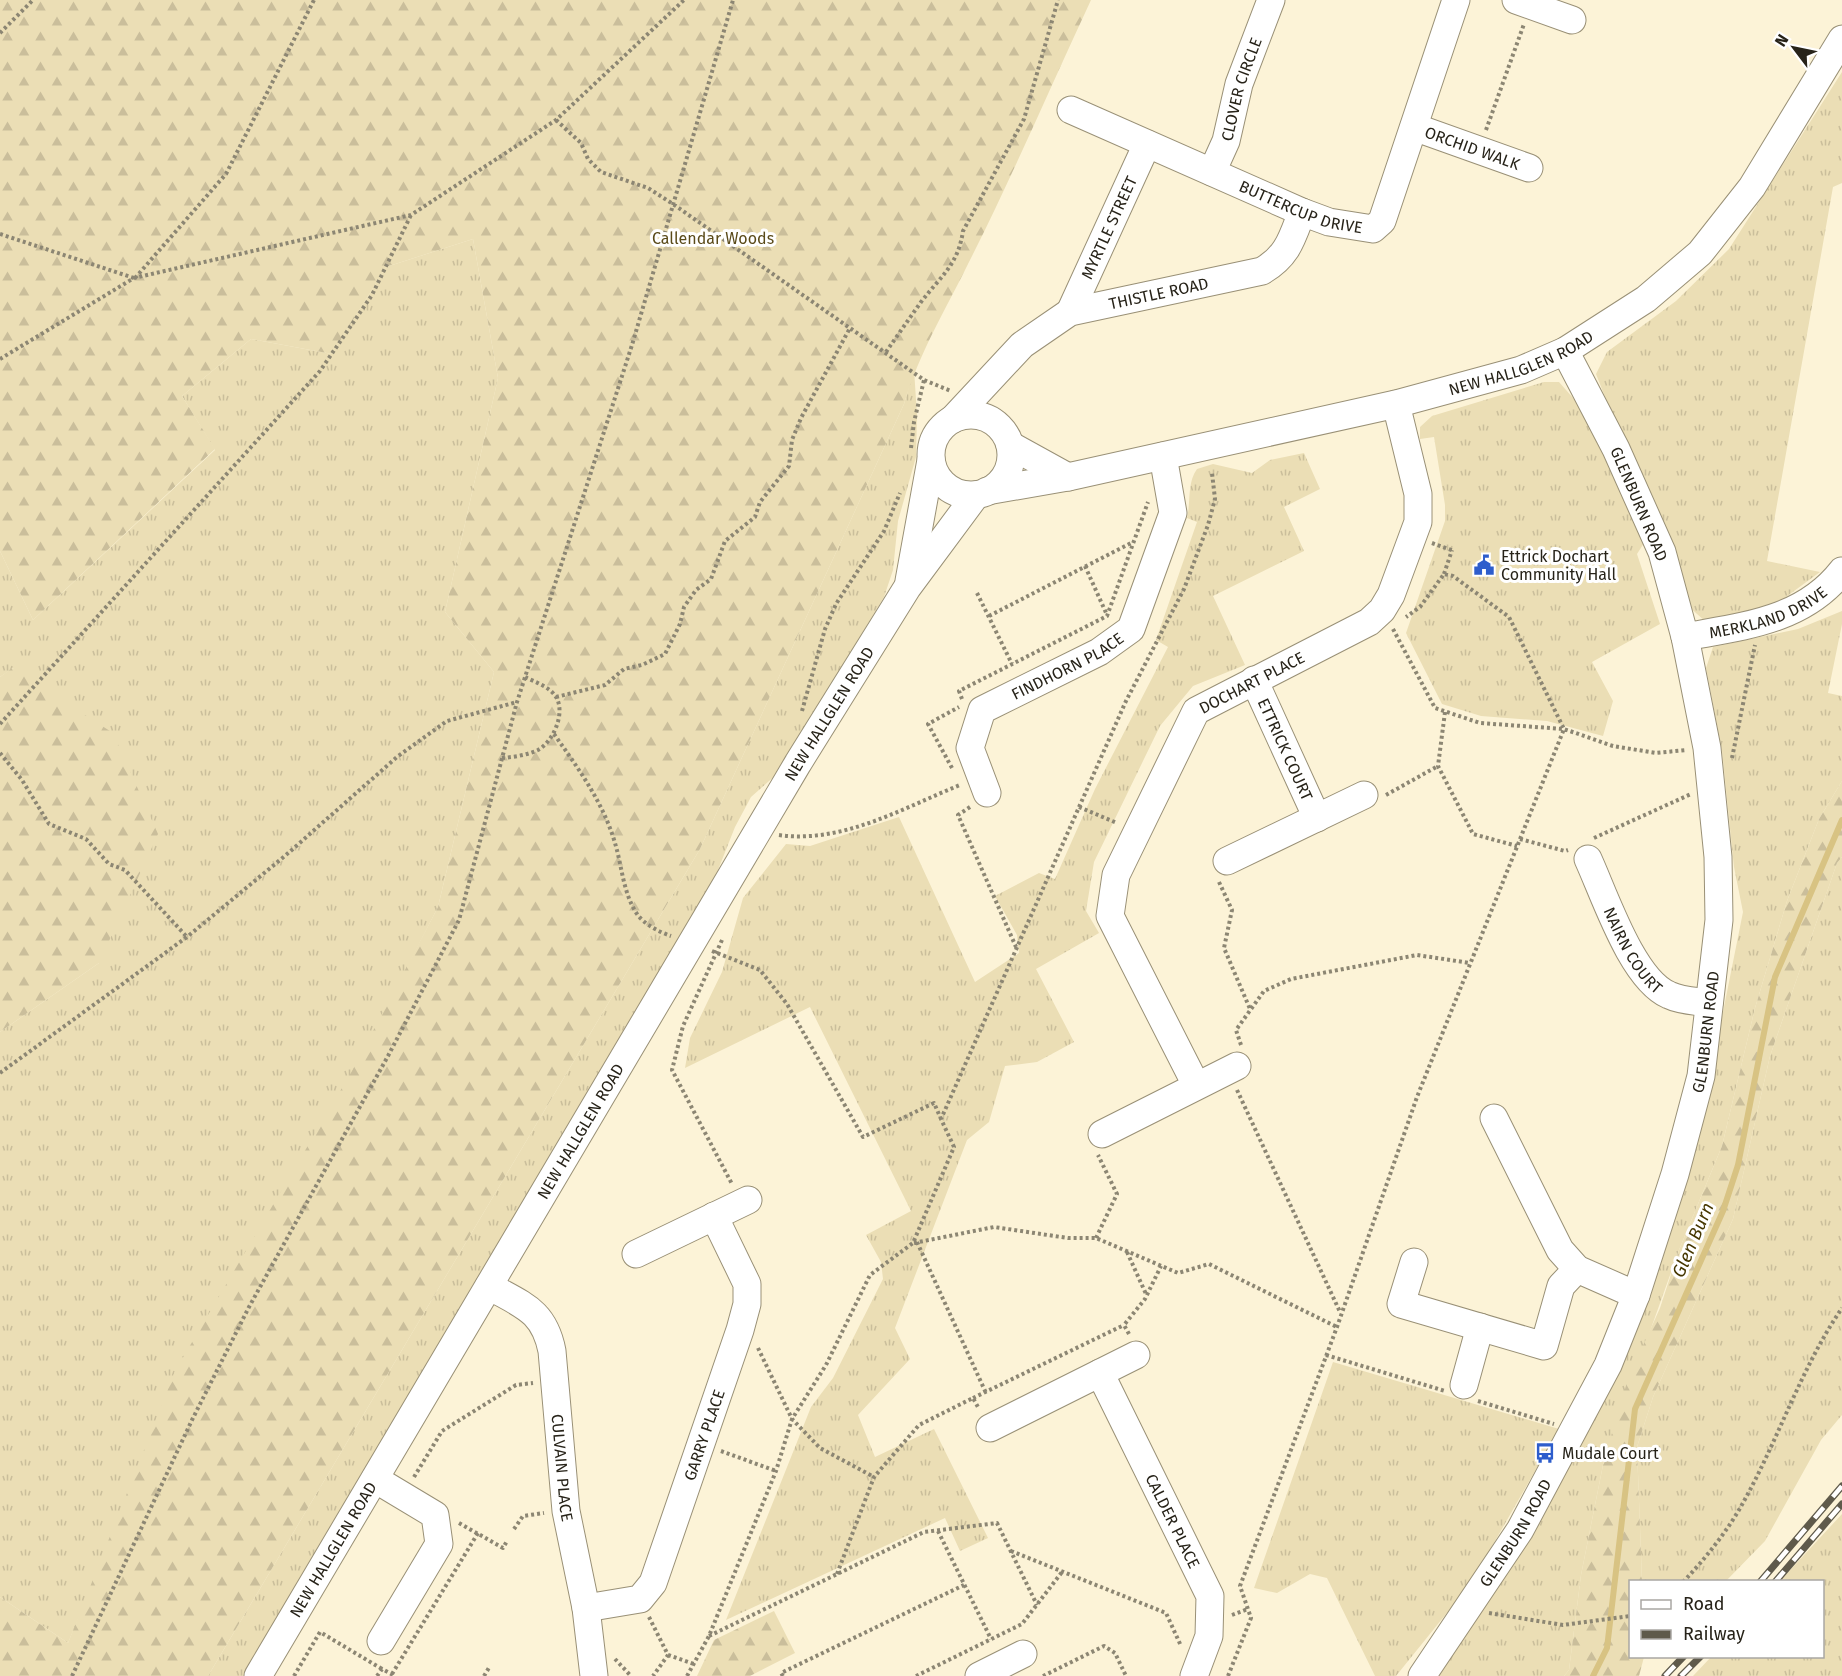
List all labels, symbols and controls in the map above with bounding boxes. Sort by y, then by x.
north arrow [1764,18,1824,78]
text: N [1771,31,1793,50]
street label: CLOVER CIRCLE [1217,35,1265,143]
street label: ORCHID WALK [1422,122,1523,174]
street label: MYRTLE STREET [1077,172,1141,282]
street label: BUTTERCUP DRIVE [1236,176,1364,237]
park label: Callendar Woods [652,229,774,248]
street label: THISTLE ROAD [1107,273,1210,313]
street label: NEW HALLGLEN ROAD [1446,326,1596,399]
street label: GLENBURN ROAD [1606,444,1672,564]
place label: Ettrick Dochart Community Hall [1501,547,1617,584]
public building icon: Ettrick Dochart Community Hall [1472,553,1496,577]
street label: MERKLAND DRIVE [1707,582,1831,642]
street label: FINDHORN PLACE [1008,628,1127,704]
street label: NEW HALLGLEN ROAD [780,643,878,784]
street label: DOCHART PLACE [1196,647,1308,717]
street label: ETTRICK COURT [1254,695,1317,804]
street label: NAIRN COURT [1600,904,1667,998]
street label: GLENBURN ROAD [1687,970,1723,1095]
street label: NEW HALLGLEN ROAD [533,1060,628,1202]
water label: Glen Burn [1667,1199,1719,1281]
street label: GARRY PLACE [679,1387,728,1483]
street label: CULVAIN PLACE [548,1413,577,1523]
bus stop icon: Mudale Court [1533,1441,1557,1465]
place label: Mudale Court [1562,1444,1659,1463]
street label: CALDER PLACE [1142,1471,1204,1571]
street label: GLENBURN ROAD [1475,1476,1555,1590]
street label: NEW HALLGLEN ROAD [285,1478,380,1621]
legend [1629,1580,1824,1658]
text: Road [1683,1593,1725,1615]
text: Railway [1683,1623,1745,1645]

